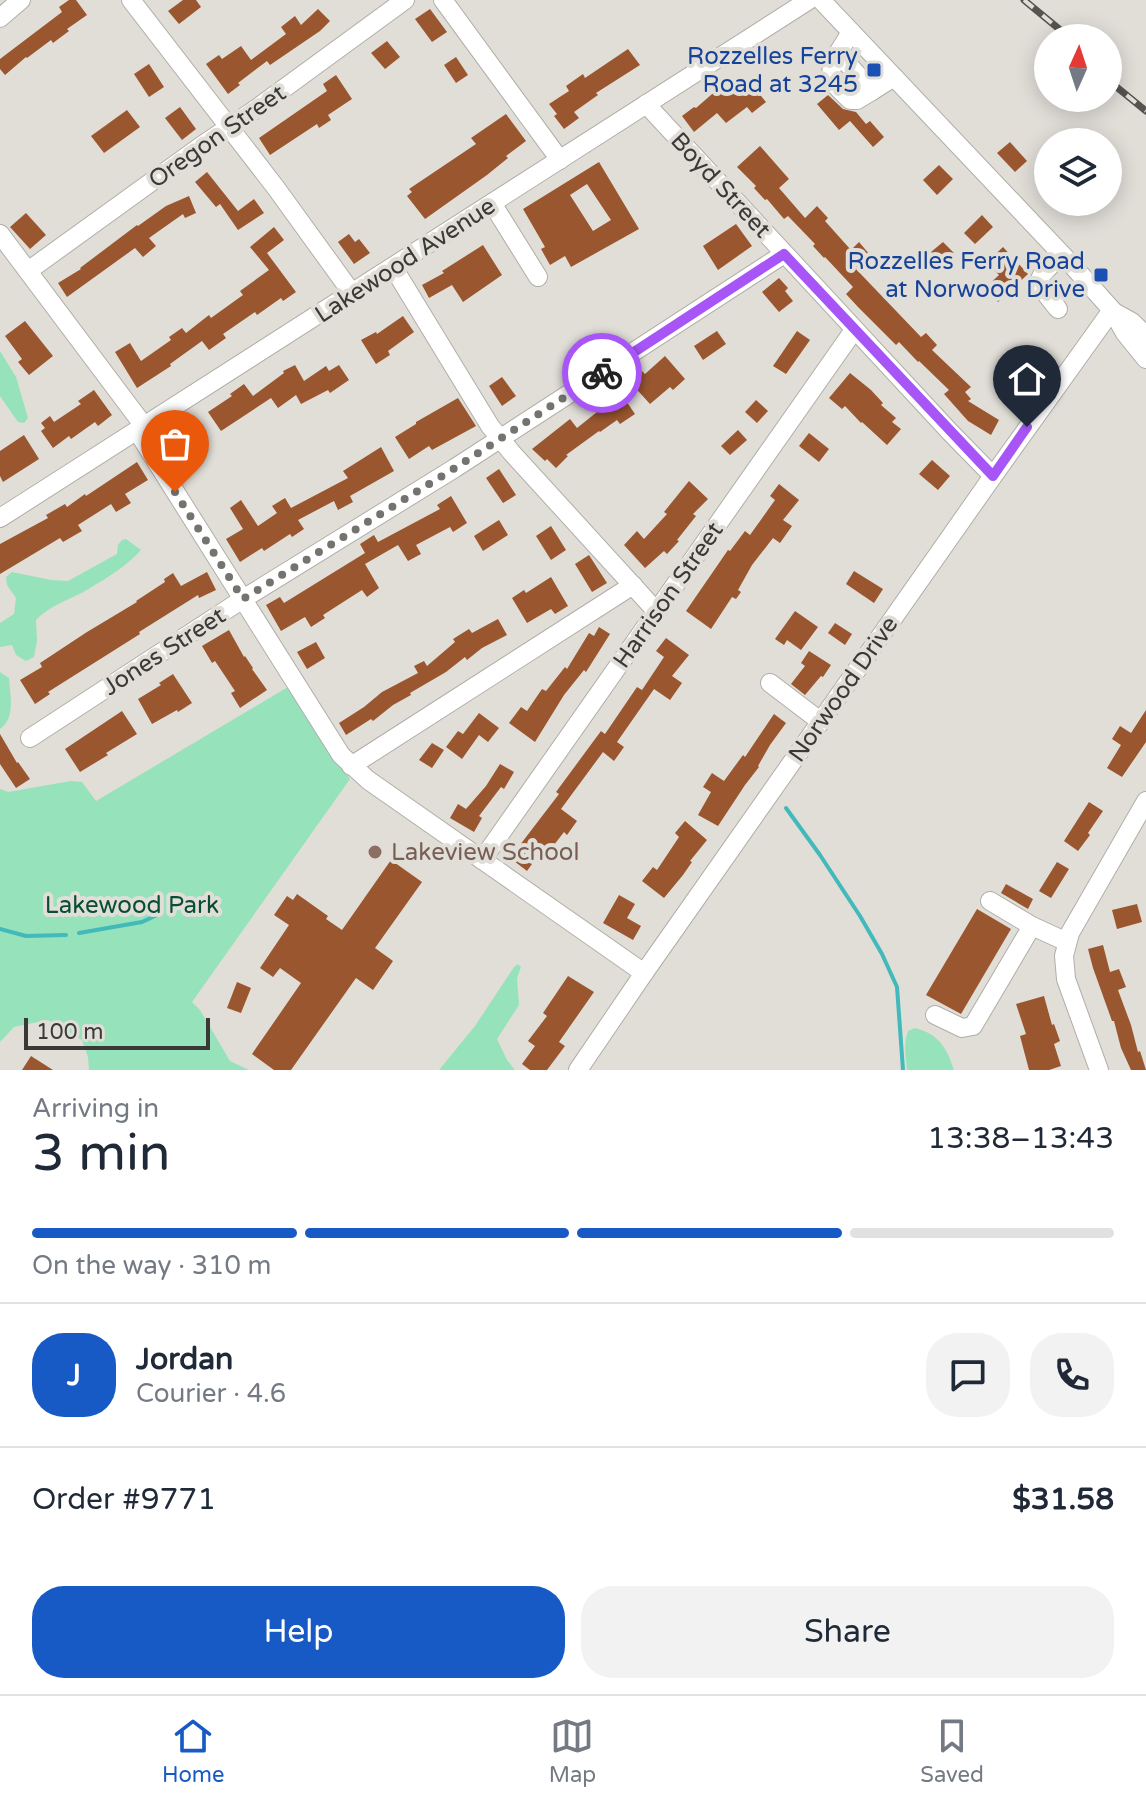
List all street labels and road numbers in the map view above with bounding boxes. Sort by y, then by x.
street label: Oregon Street [143,78,291,194]
street label: Boyd Street [664,127,777,244]
street label: Lakewood Avenue [310,191,501,329]
street label: Harrison Street [607,517,729,674]
street label: Jones Street [98,601,231,702]
street label: Norwood Drive [782,611,904,768]

